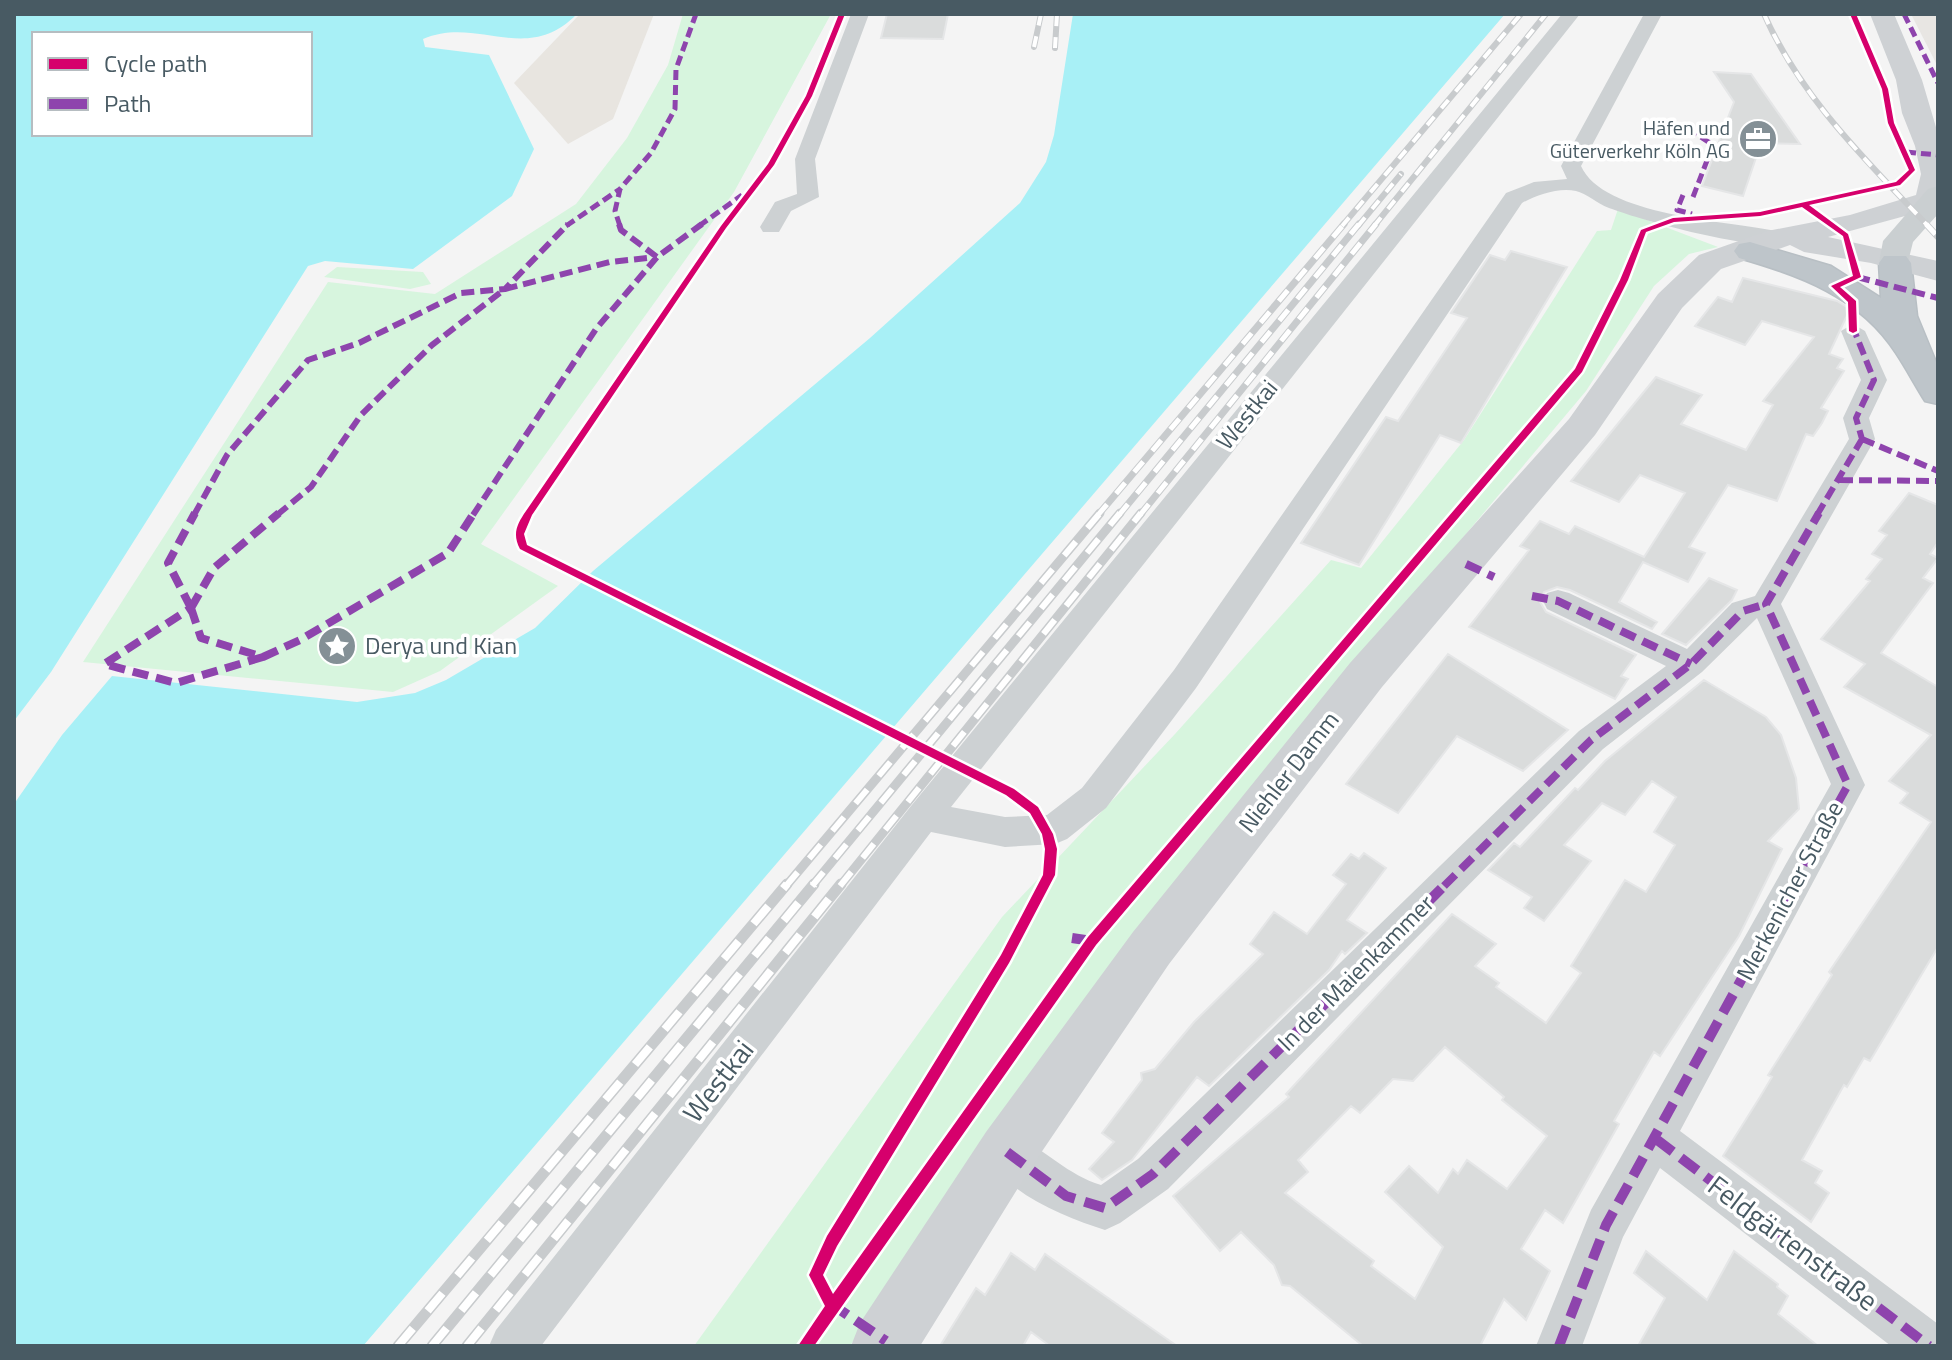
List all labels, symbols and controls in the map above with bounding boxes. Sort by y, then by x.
legend [32,32,312,136]
text: Cycle path [104,45,207,81]
text: Path [104,85,151,121]
place label: Häfen und Güterverkehr Köln AG [1550,112,1730,166]
office icon: Häfen und Güterverkehr Köln AG [1737,118,1779,160]
street label: Westkai [1207,371,1286,457]
place icon: Derya und Kian [316,625,358,667]
place label: Derya und Kian [365,627,517,663]
street label: Niehler Damm [1229,703,1347,840]
street label: Merkenicher Straße [1727,794,1852,987]
street label: In der Maienkammer [1269,886,1442,1059]
street label: Westkai [672,1030,764,1131]
street label: Feldgärtenstraße [1699,1164,1888,1321]

